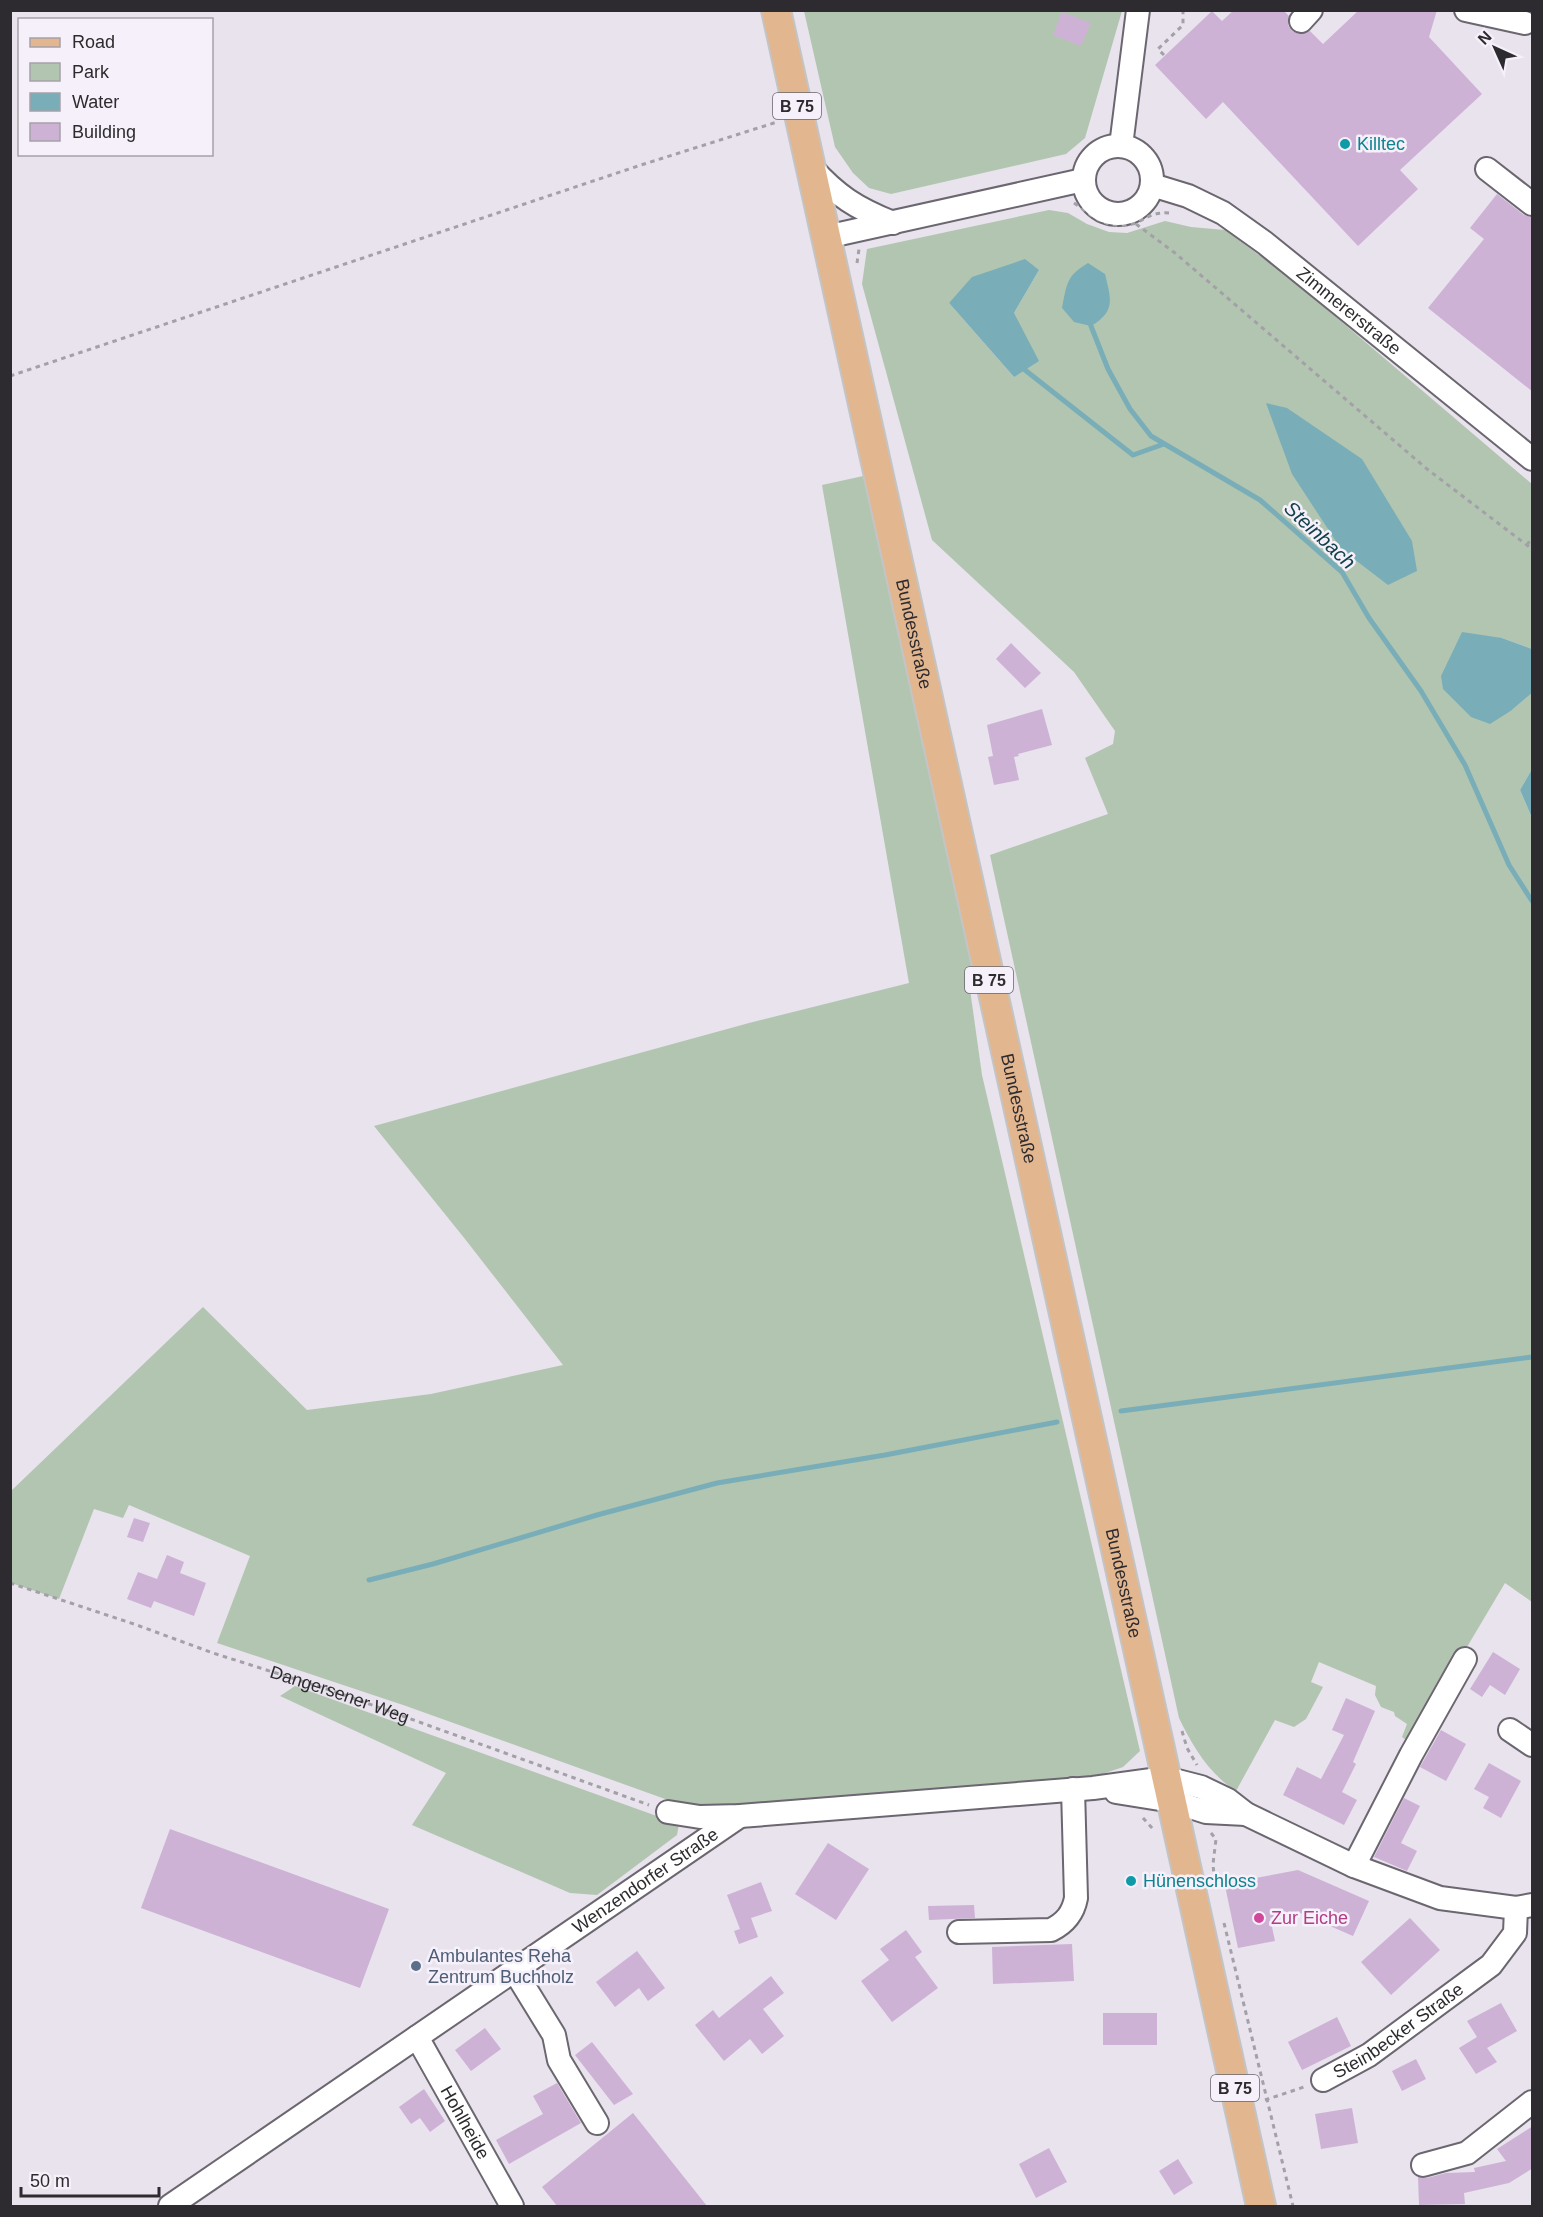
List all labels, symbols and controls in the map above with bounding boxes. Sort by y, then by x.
legend [18,18,213,156]
north arrow [1465,18,1525,78]
text: N [1475,28,1495,48]
text: Road [72,32,115,52]
text: Park [72,62,110,82]
text: Water [72,92,119,112]
road number: B 75 [773,93,821,119]
text: Building [72,122,136,142]
place label: Killtec [1357,134,1405,154]
marker: Killtec [1338,137,1352,151]
street label: Zimmererstraße [1293,263,1405,359]
water label: Steinbach [1280,497,1360,573]
street label: Bundesstraße [892,577,936,691]
road number: B 75 [965,967,1013,993]
street label: Bundesstraße [997,1052,1040,1165]
street label: Bundesstraße [1102,1526,1145,1640]
street label: Dangersener Weg [267,1662,412,1728]
street label: Wenzendorfer Straße [569,1824,722,1938]
place label: Hünenschloss [1143,1871,1256,1891]
marker: Hünenschloss [1124,1874,1138,1888]
place label: Zur Eiche [1271,1908,1348,1928]
marker: Zur Eiche [1252,1911,1266,1925]
place label: Ambulantes Reha Zentrum Buchholz [428,1946,574,1987]
marker: Ambulantes Reha Zentrum Buchholz [409,1959,423,1973]
street label: Steinbecker Straße [1330,1979,1467,2083]
road number: B 75 [1211,2075,1259,2101]
street label: Hohlheide [436,2082,494,2163]
scale bar [21,2160,159,2198]
text: 50 m [30,2171,70,2191]

